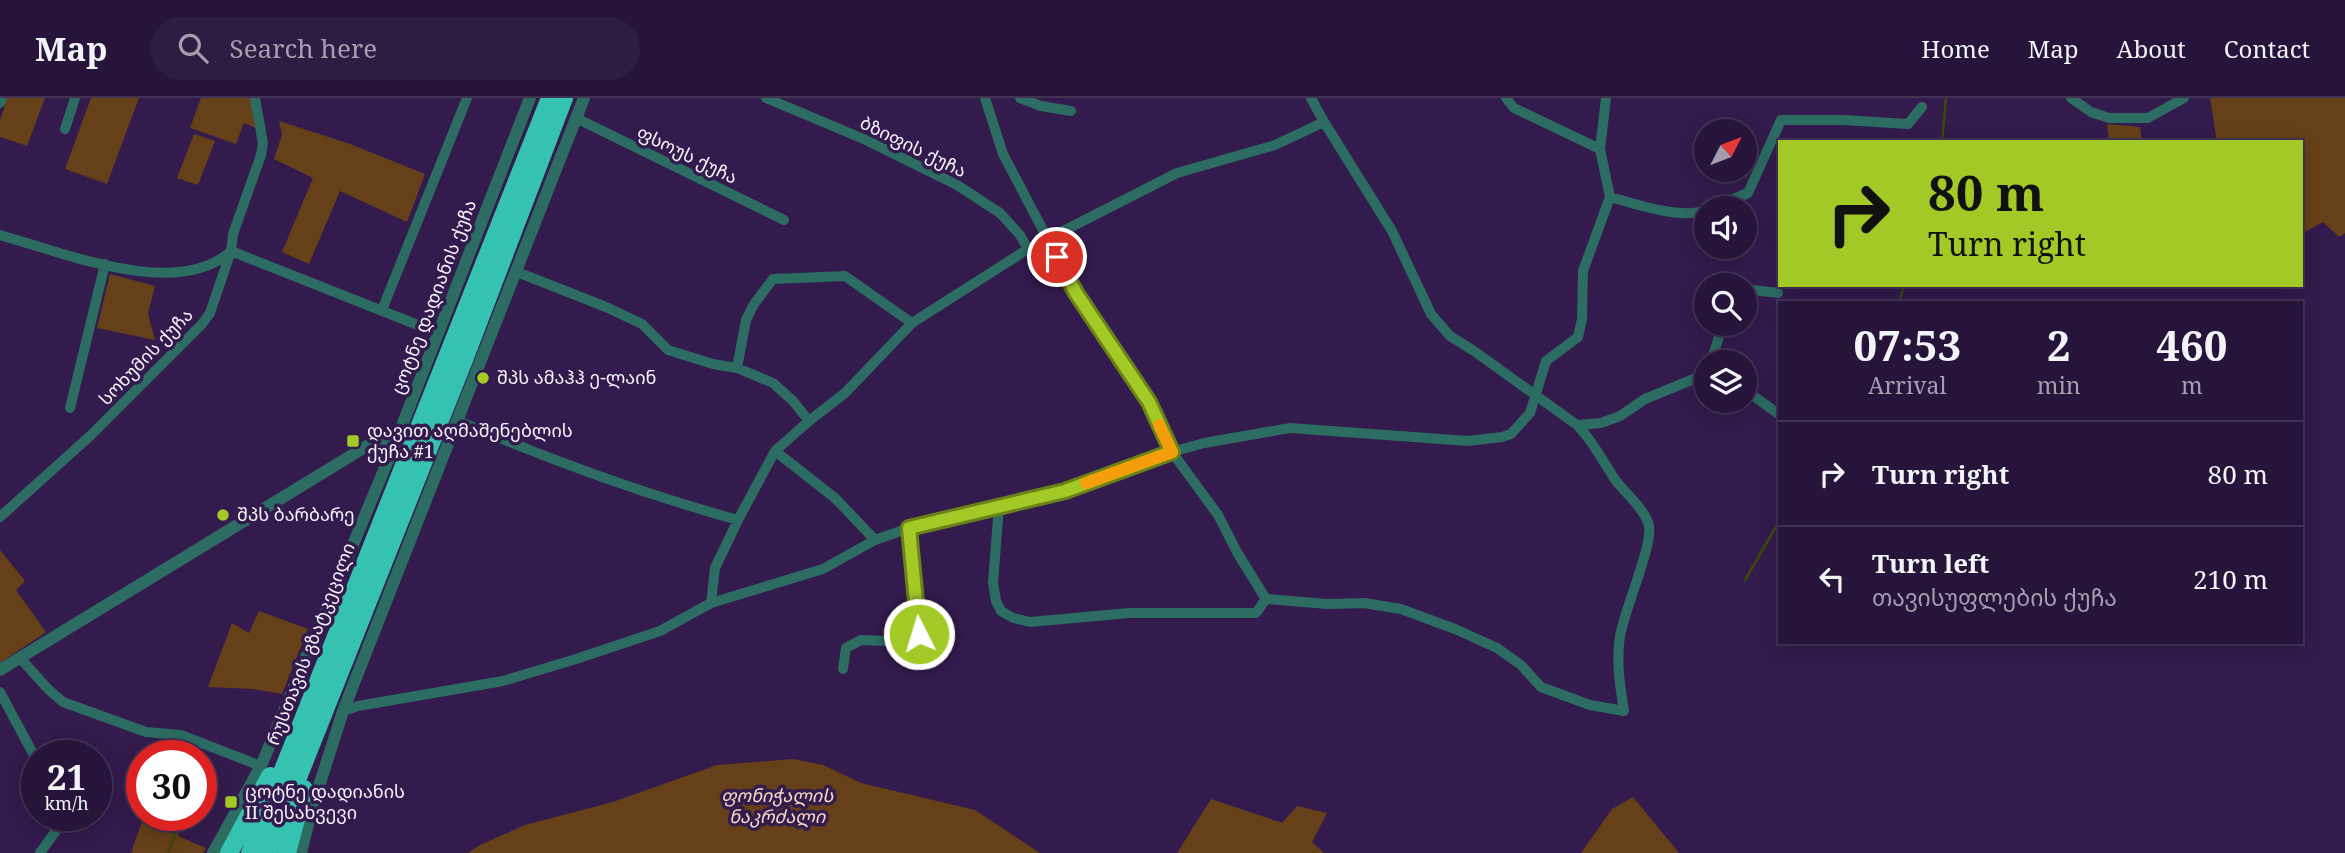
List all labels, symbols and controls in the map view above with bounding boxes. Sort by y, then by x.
search box [150,17,640,80]
text: Map [35,26,108,71]
icon: search [174,29,212,67]
text: Search here [230,30,377,66]
text: Home [1921,32,1990,65]
text: Map [2028,32,2079,65]
text: About [2117,32,2186,65]
text: Contact [2224,32,2310,65]
street label: ბზიფის ქუჩა [856,110,971,182]
street label: ფსოუს ქუჩა [633,119,742,189]
north arrow [1694,119,1757,182]
map controls [1694,119,1757,413]
text: 80 m [1928,159,2044,225]
icon: right [1813,168,1904,259]
street label: ცოტნე დადიანის ქუჩა [385,196,481,397]
button: sound [1694,196,1757,259]
text: Turn right [1928,222,2086,265]
pin [1027,227,1087,287]
icon: arrive [1038,238,1076,276]
button: search [1694,273,1757,336]
street label: სოხუმის ქუჩა [93,303,198,410]
text: 07:53 [1854,316,1961,373]
text: 2 [2047,316,2071,373]
text: 460 [2156,316,2227,373]
button: layers [1694,350,1757,413]
place label: შპს ამაჰჰ ე-ლაინ [497,365,656,389]
text: Arrival [1868,369,1947,401]
text: min [2037,369,2081,401]
text: m [2181,369,2203,401]
marker: შპს ამაჰჰ ე-ლაინ [475,370,491,386]
place label: დავით აღმაშენებლის ქუჩა #1 [367,418,573,463]
marker: დავით აღმაშენებლის ქუჩა #1 [345,433,361,449]
icon: right [1813,455,1851,493]
text: Turn right [1872,456,2009,492]
text: 80 m [2208,456,2268,492]
place label: შპს ბარბარე [237,502,355,526]
marker: შპს ბარბარე [215,507,231,523]
street label: რუსთავის გზატკეცილი [260,539,360,748]
text: Turn left [1872,545,1989,581]
icon: left [1813,560,1851,598]
text: 210 m [2193,561,2268,597]
text: თავისუფლების ქუჩა [1872,581,2117,613]
position arrow [882,597,956,671]
speed limit sign: 30 [126,740,217,831]
text: 21 [47,753,86,800]
place label: ცოტნე დადიანის II შესახვევი [245,779,405,824]
park label: ფონიჭალის ნაკრძალი [721,783,834,828]
text: km/h [44,791,89,815]
marker: ცოტნე დადიანის II შესახვევი [223,794,239,810]

